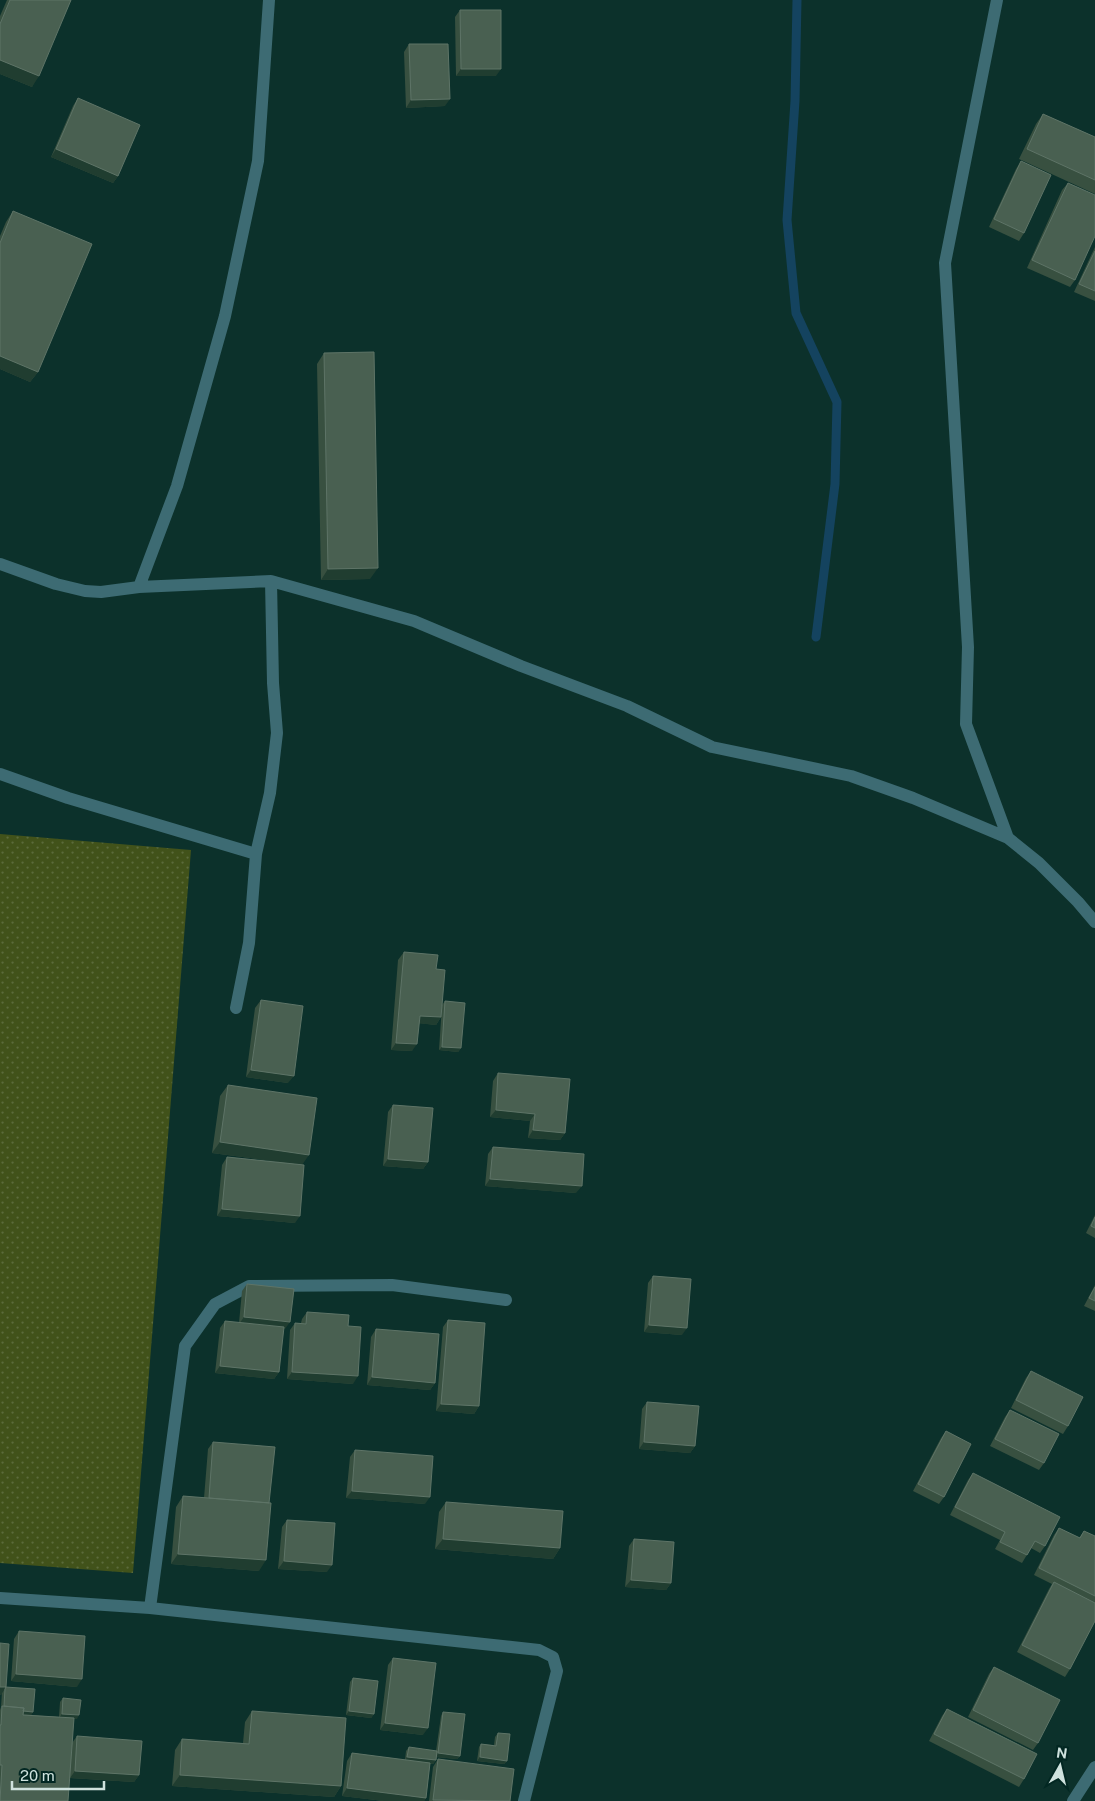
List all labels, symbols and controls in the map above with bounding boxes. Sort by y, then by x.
north arrow [1035,1741,1085,1791]
text: N [1055,1744,1068,1762]
scale bar [12,1758,105,1790]
text: 20 m [20,1767,55,1784]

